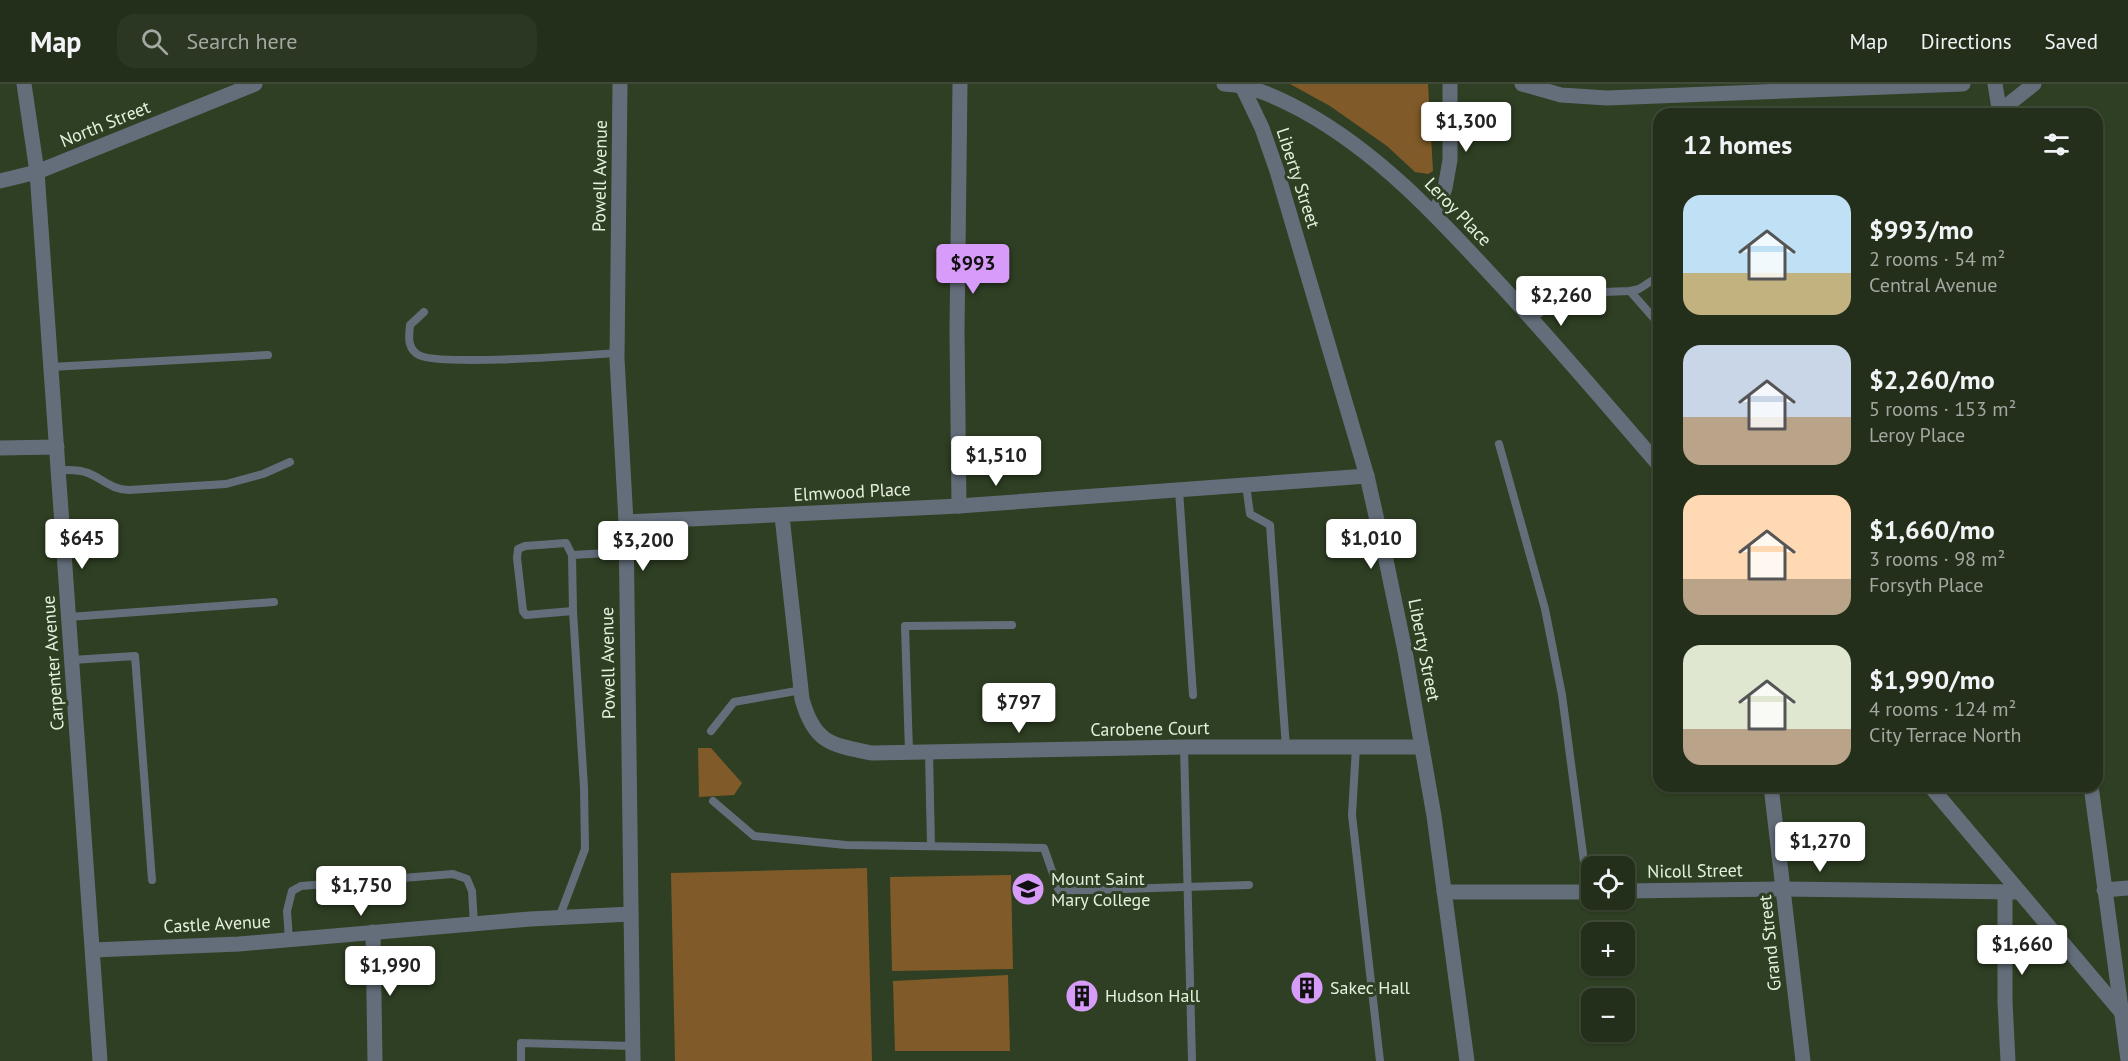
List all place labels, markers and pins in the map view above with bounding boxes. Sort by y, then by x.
pin: $1,300 [1417,102,1515,153]
pin: $993 [937,244,1009,295]
pin: $2,260 [1512,276,1610,327]
pin: $1,510 [947,436,1045,487]
pin: $645 [46,519,118,570]
pin: $1,010 [1322,519,1420,570]
pin: $3,200 [594,521,692,572]
pin: $797 [983,683,1055,734]
pin: $1,270 [1771,822,1869,873]
pin: $1,750 [312,866,410,917]
place label: Mount Saint Mary College [1051,867,1150,911]
school or university icon: Mount Saint Mary College [1010,871,1046,907]
pin: $1,660 [1973,925,2071,976]
pin: $1,990 [341,946,439,997]
building icon: Sakec Hall [1289,970,1325,1006]
place label: Sakec Hall [1330,976,1411,999]
building icon: Hudson Hall [1064,978,1100,1014]
place label: Hudson Hall [1105,984,1201,1007]

